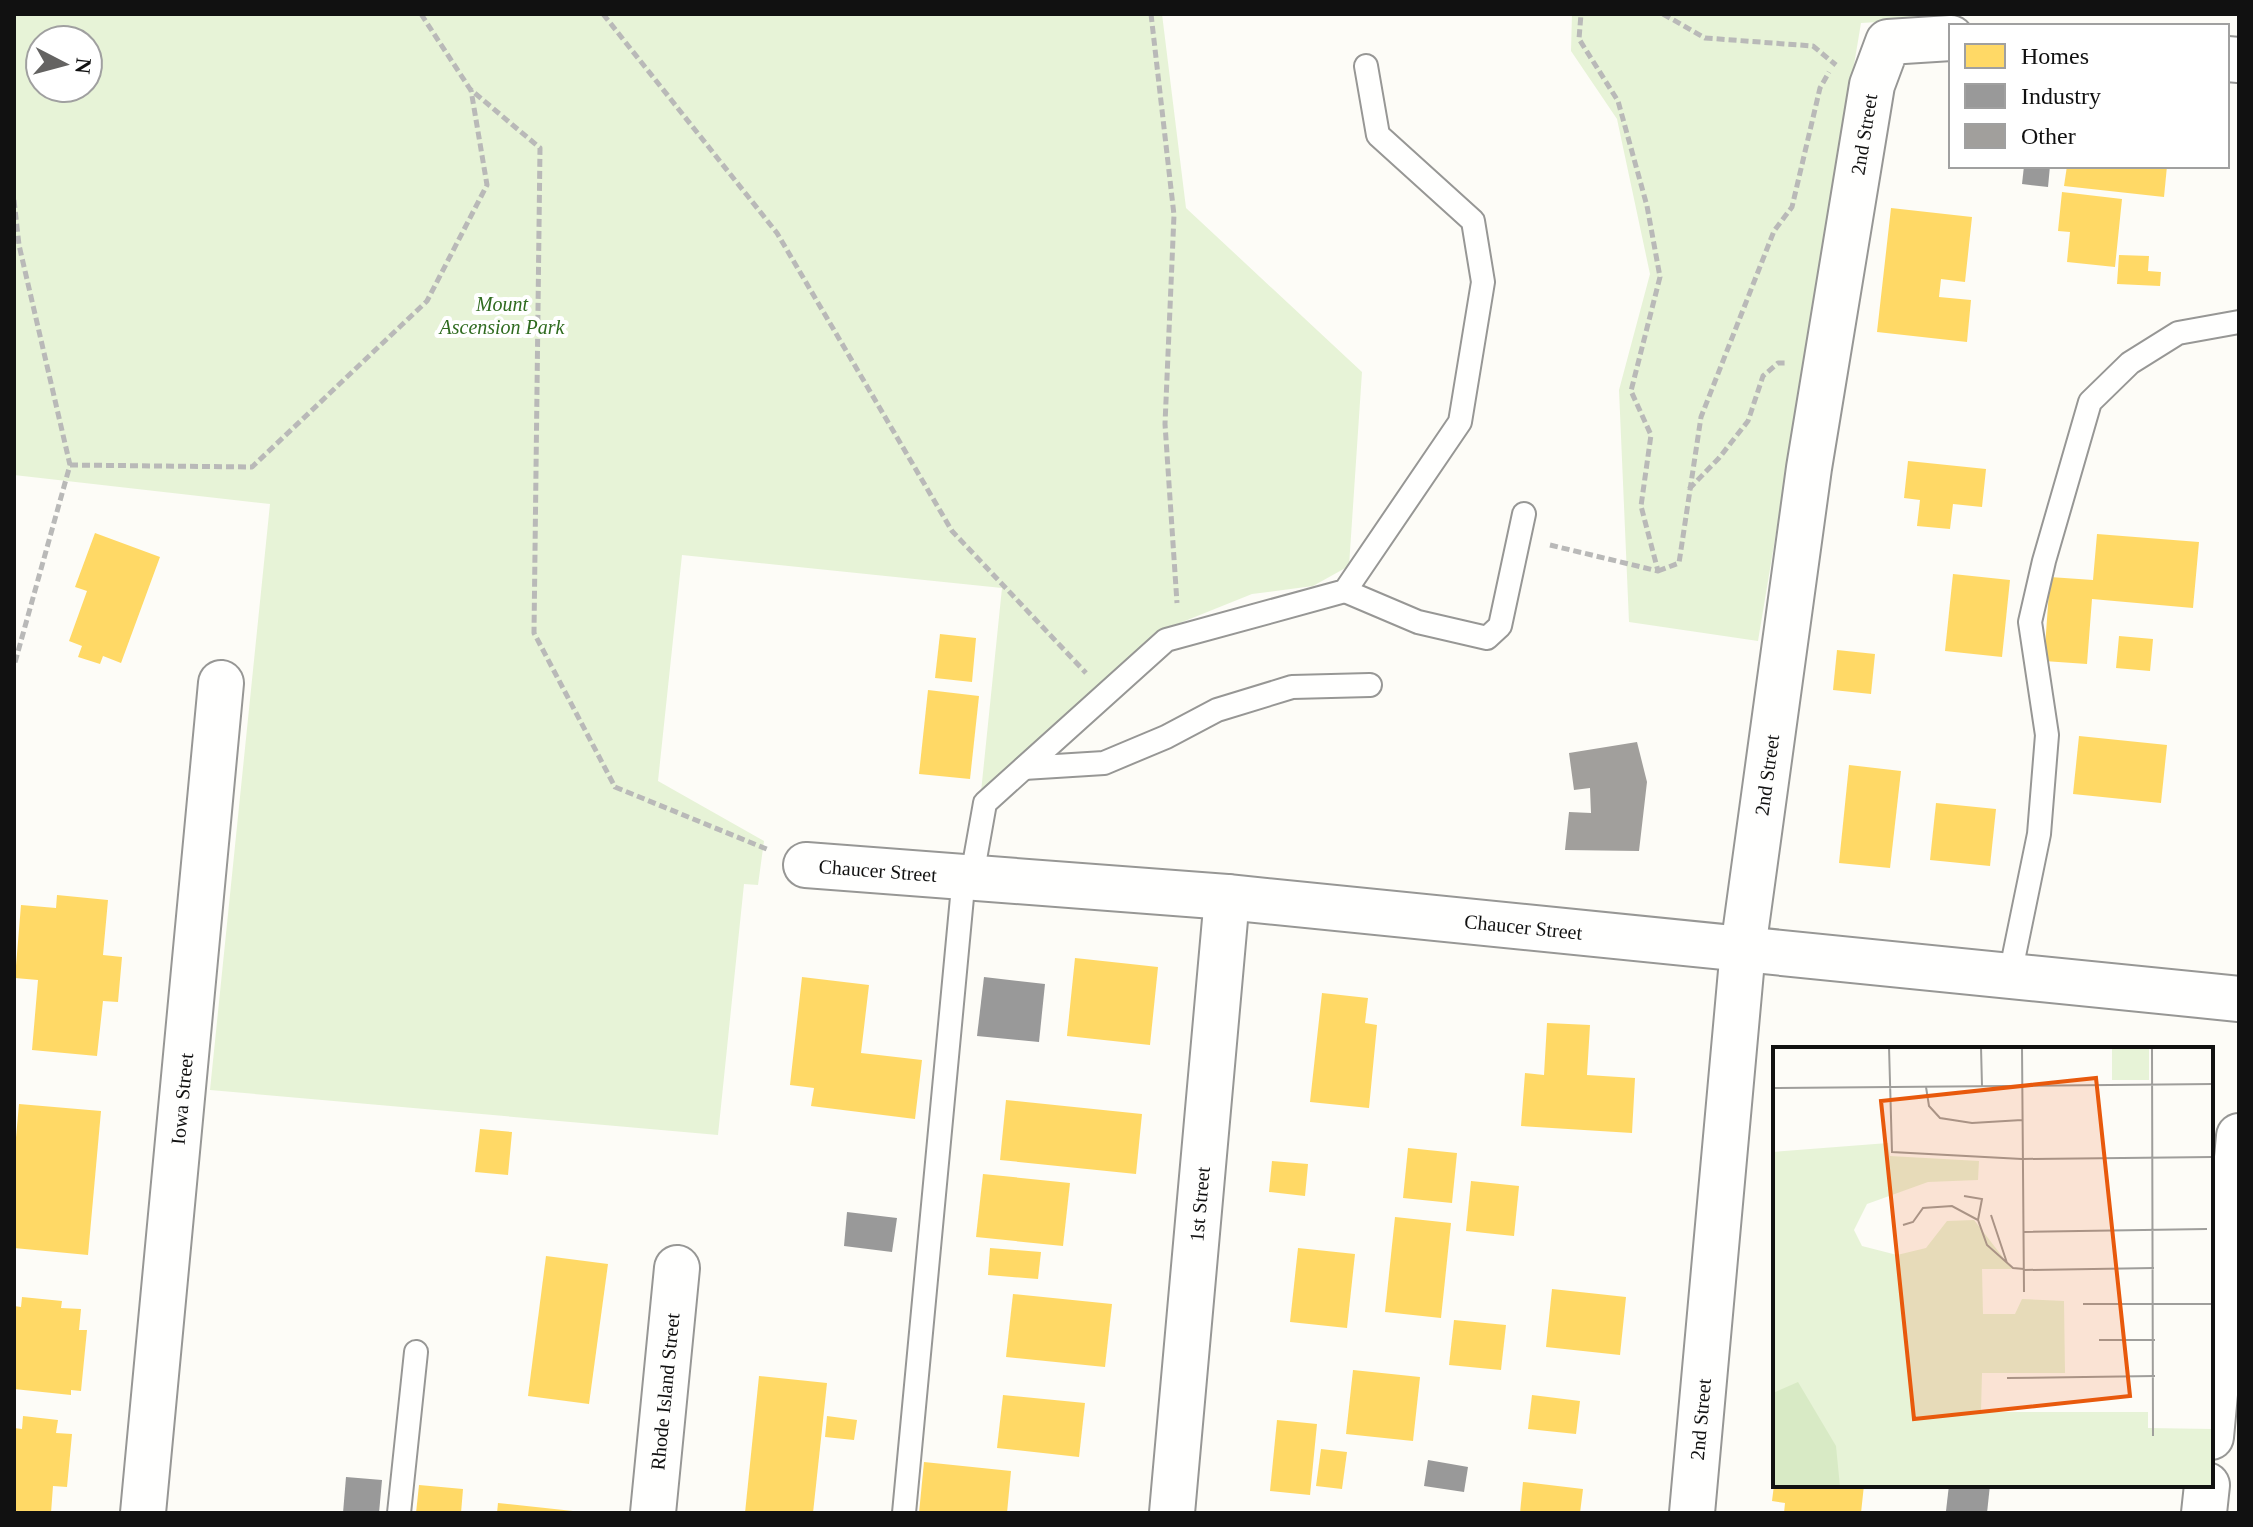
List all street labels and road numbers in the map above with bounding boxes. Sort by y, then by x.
street label: 2nd Street [1846,92,1881,176]
street label: 2nd Street [1750,733,1783,817]
street label: Chaucer Street [818,855,938,886]
street label: Chaucer Street [1463,910,1584,944]
street label: Iowa Street [167,1052,197,1146]
street label: 1st Street [1185,1165,1214,1243]
street label: Rhode Island Street [646,1312,684,1471]
street label: 2nd Street [1686,1377,1715,1461]

